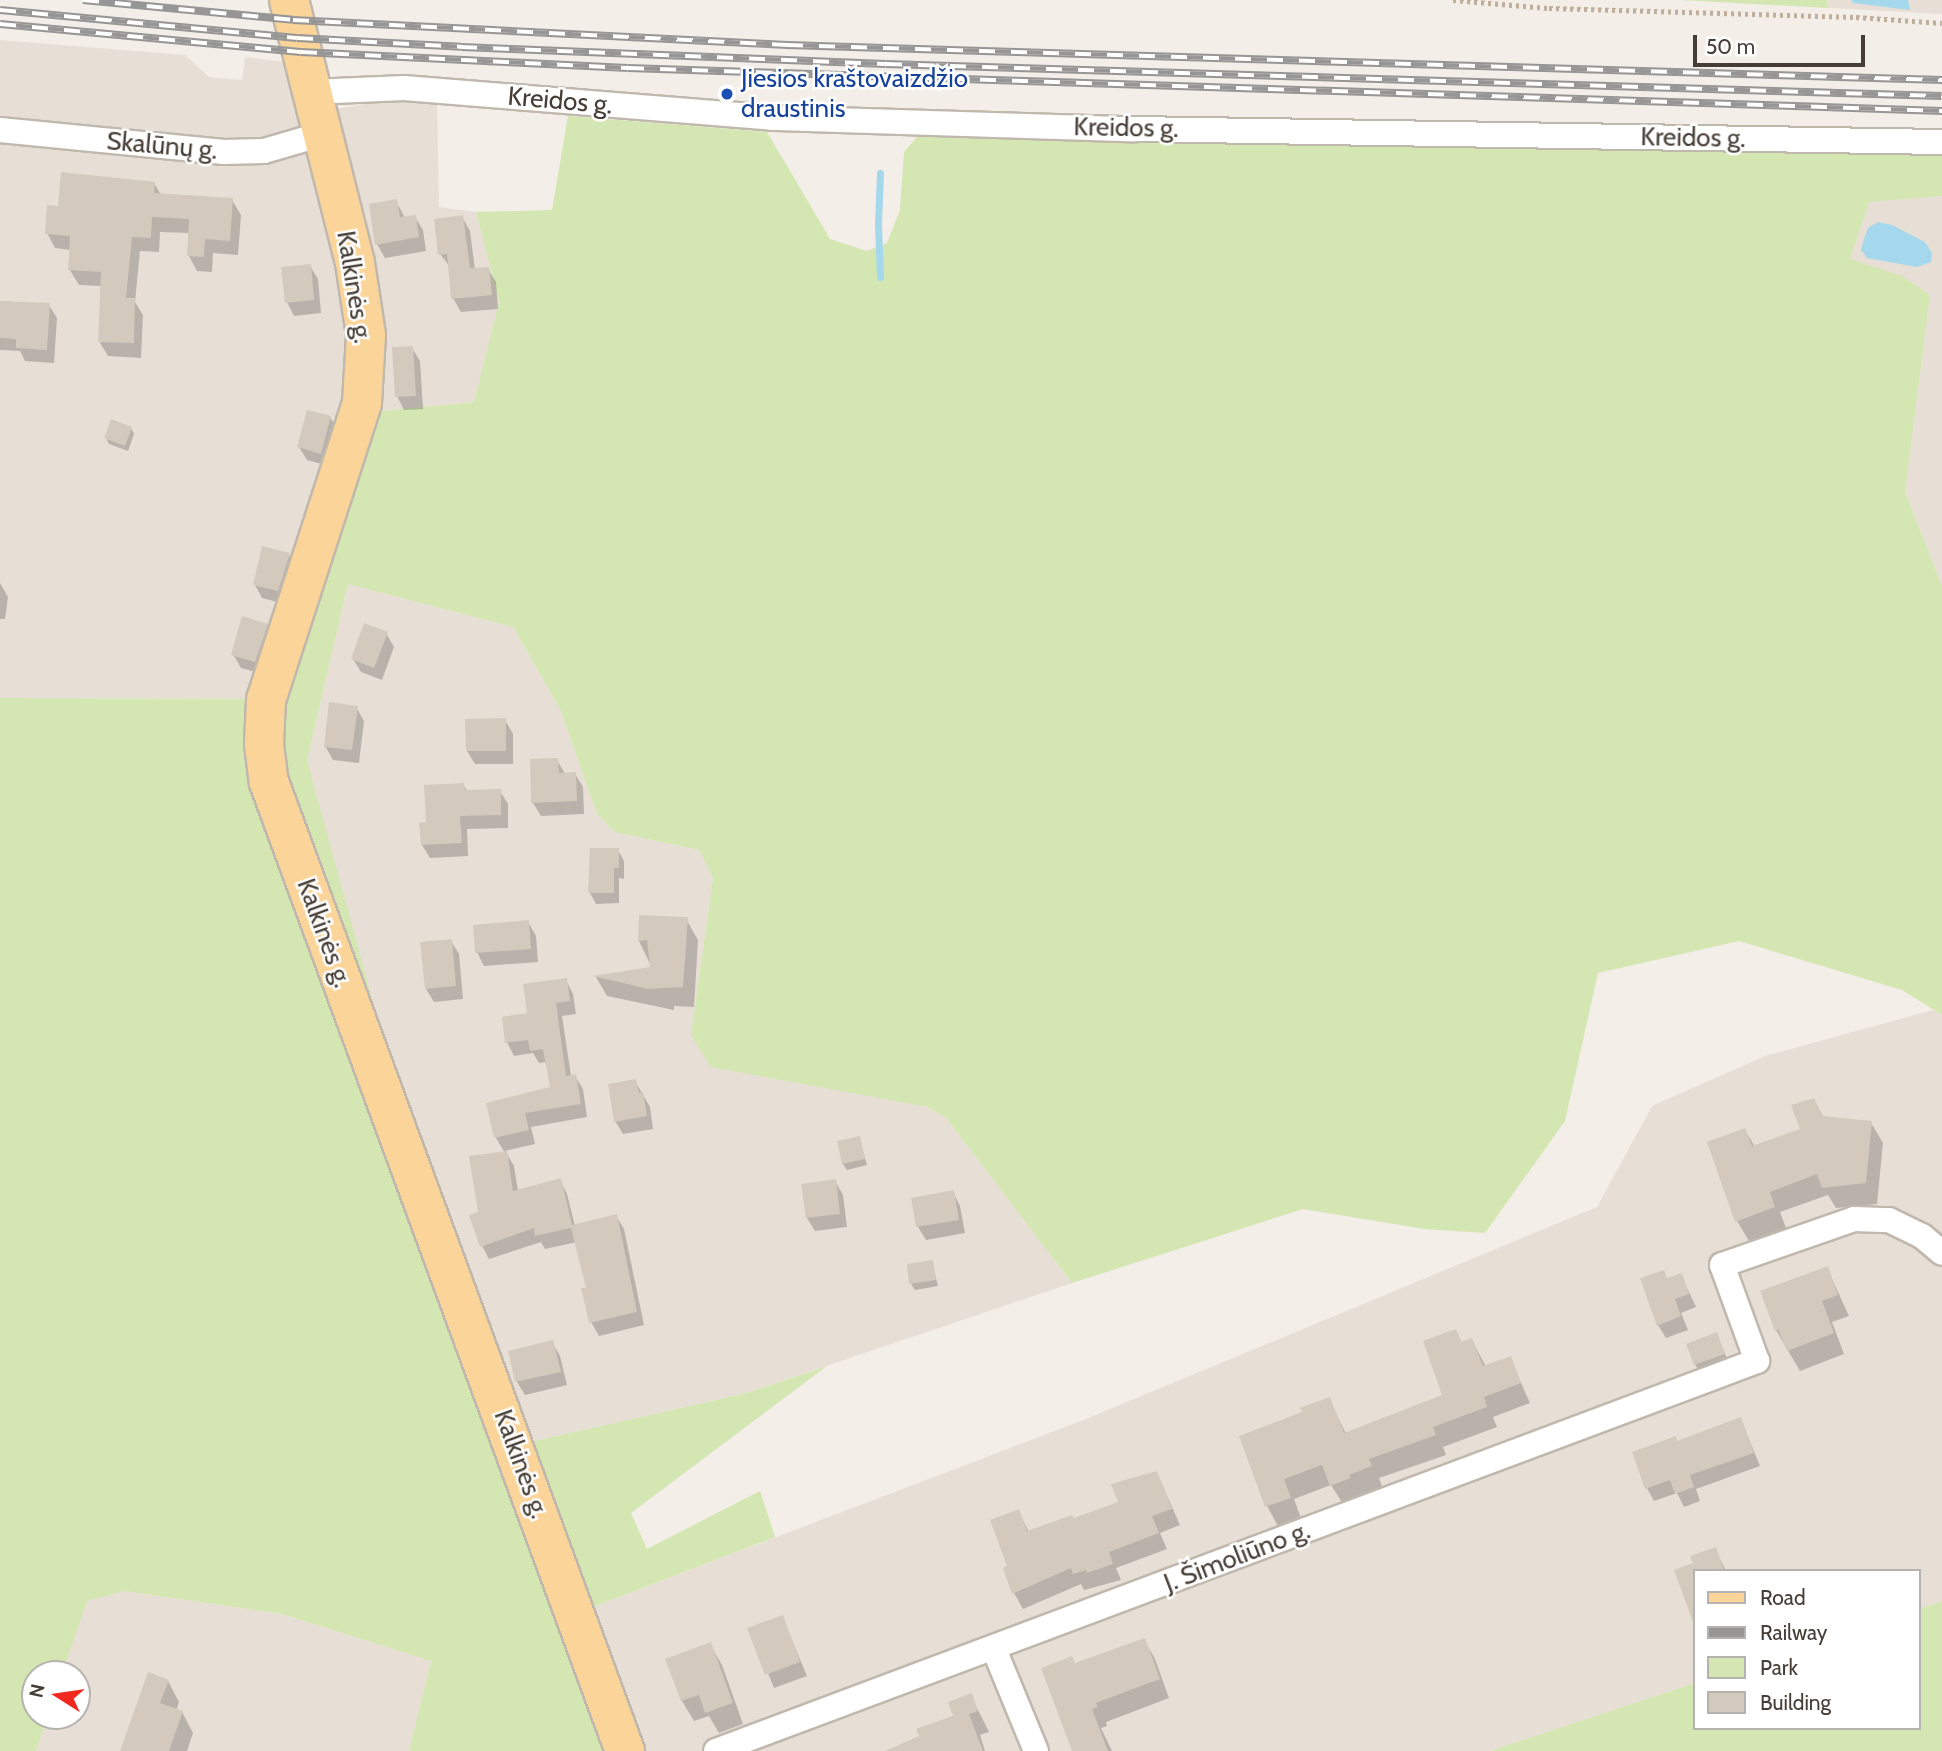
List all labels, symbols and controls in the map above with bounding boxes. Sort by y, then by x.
scale bar [1697,21,1868,65]
text: 50 m [1706,34,1755,59]
place label: Jiesios kraštovaizdžio draustinis [741,63,968,124]
street label: Kreidos g. [506,81,614,121]
marker: Jiesios kraštovaizdžio draustinis [719,86,735,102]
street label: Kreidos g. [1073,111,1179,145]
street label: Kreidos g. [1640,121,1746,155]
street label: Skalūnų g. [105,126,219,166]
street label: Kalkinės g. [330,229,378,345]
street label: Kalkinės g. [290,874,358,992]
street label: Kalkinės g. [487,1405,555,1523]
street label: J. Šimoliūno g. [1160,1515,1314,1599]
legend [1694,1569,1921,1730]
text: Road [1760,1585,1806,1610]
text: Railway [1760,1620,1827,1645]
text: Park [1760,1655,1798,1680]
north arrow [21,1660,91,1730]
text: N [24,1682,50,1700]
text: Building [1760,1690,1831,1715]

